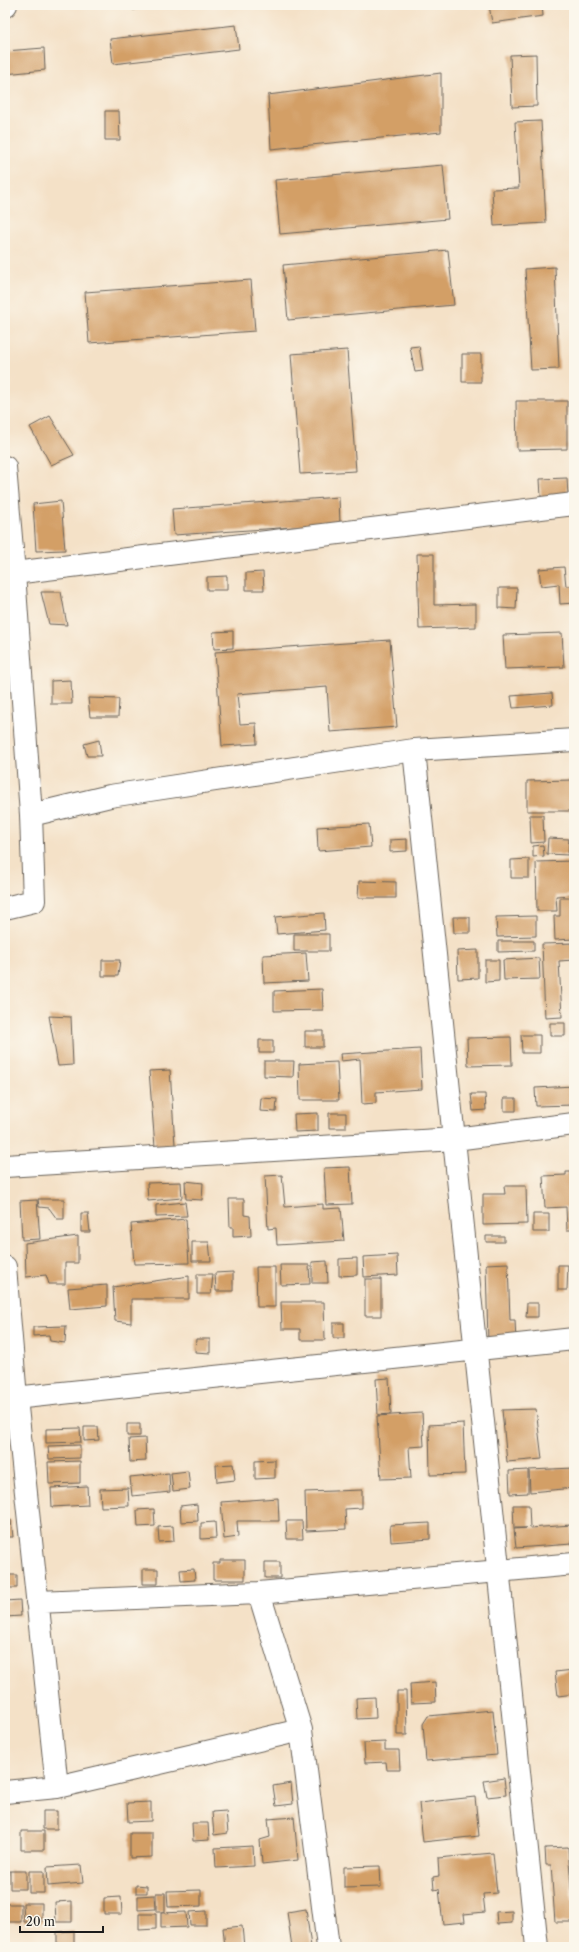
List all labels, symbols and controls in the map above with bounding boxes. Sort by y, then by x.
scale bar [20,1908,103,1934]
text: 20 m [26,1914,55,1929]

